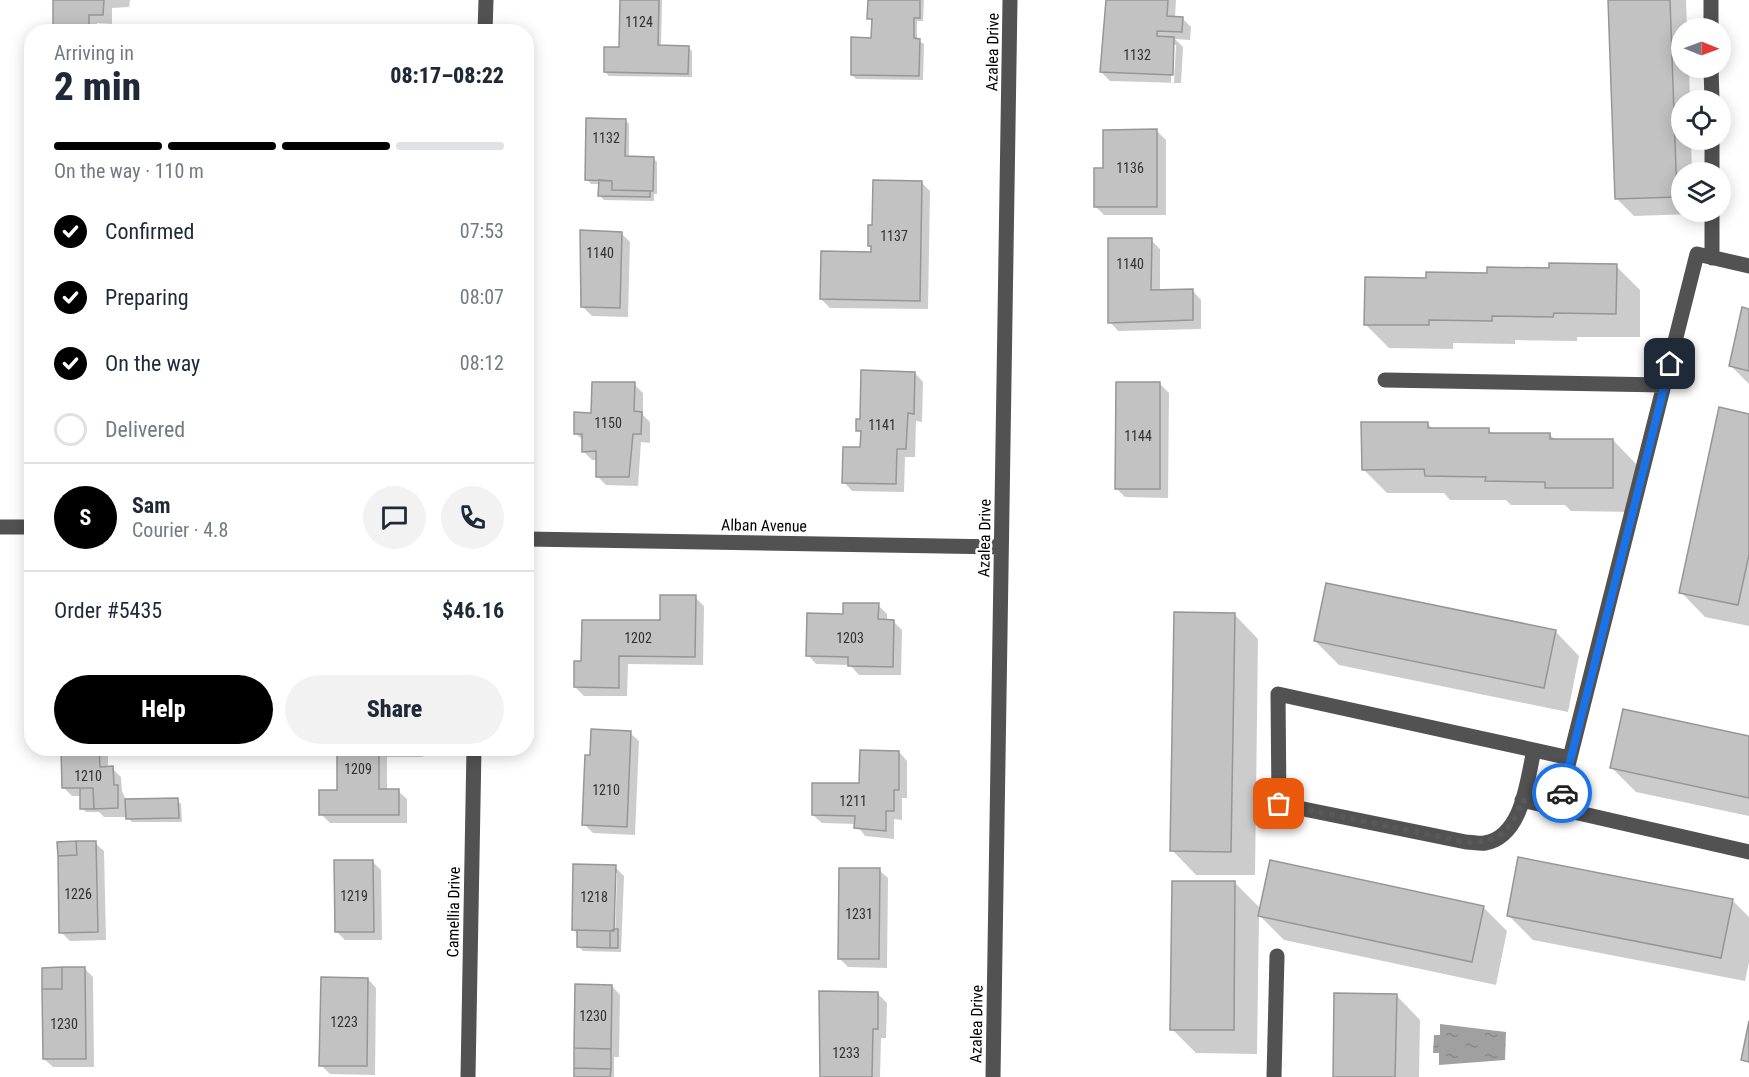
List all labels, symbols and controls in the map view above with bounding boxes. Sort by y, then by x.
street label: Azalea Drive [982,13,1003,91]
house number: 1124 [625,14,653,30]
north arrow [1671,18,1731,78]
map controls [1671,18,1731,222]
text: Arriving in [54,41,134,65]
house number: 1132 [1123,47,1151,63]
text: 08:17–08:22 [390,63,504,88]
text: 2 min [54,64,141,110]
button: locate [1671,90,1731,150]
house number: 1132 [592,130,620,146]
text: On the way · 110 m [54,159,204,183]
house number: 1136 [1116,160,1144,176]
button: layers [1671,162,1731,222]
icon: check [54,215,87,248]
text: Confirmed [105,219,194,244]
text: 07:53 [460,219,504,243]
house number: 1137 [880,228,908,244]
house number: 1140 [586,245,614,261]
house number: 1140 [1116,256,1144,272]
icon: check [54,281,87,314]
text: Preparing [105,285,189,310]
text: 08:07 [460,285,504,309]
pin [1644,338,1695,389]
icon: check [54,347,87,380]
icon: home [1653,347,1686,380]
text: On the way [105,351,200,376]
text: 08:12 [460,351,504,375]
house number: 1150 [594,415,622,431]
text: Delivered [105,417,185,442]
house number: 1141 [868,417,896,433]
house number: 1144 [1124,428,1152,444]
button: chat [363,486,426,549]
button: phone [441,486,504,549]
text: Sam [132,493,171,518]
street label: Azalea Drive [974,499,995,577]
text: S [80,505,91,530]
street label: Alban Avenue [721,515,807,536]
text: Courier · 4.8 [132,518,228,542]
text: Order #5435 [54,598,162,623]
text: $46.16 [442,598,504,623]
house number: 1202 [624,630,652,646]
house number: 1203 [836,630,864,646]
button: Help [54,675,273,744]
button: Share [285,675,504,744]
house number: 1209 [344,761,372,777]
courier [1532,763,1592,823]
house number: 1210 [74,768,102,784]
icon: car [1546,777,1579,810]
pin [1253,778,1304,829]
house number: 1210 [592,782,620,798]
icon: bag [1262,787,1295,820]
house number: 1211 [839,793,867,809]
street label: Camellia Drive [443,867,464,957]
house number: 1226 [64,886,92,902]
house number: 1219 [340,888,368,904]
house number: 1218 [580,889,608,905]
house number: 1231 [845,906,873,922]
street label: Azalea Drive [966,985,987,1063]
house number: 1230 [579,1008,607,1024]
house number: 1223 [330,1014,358,1030]
house number: 1230 [50,1016,78,1032]
house number: 1233 [832,1045,860,1061]

